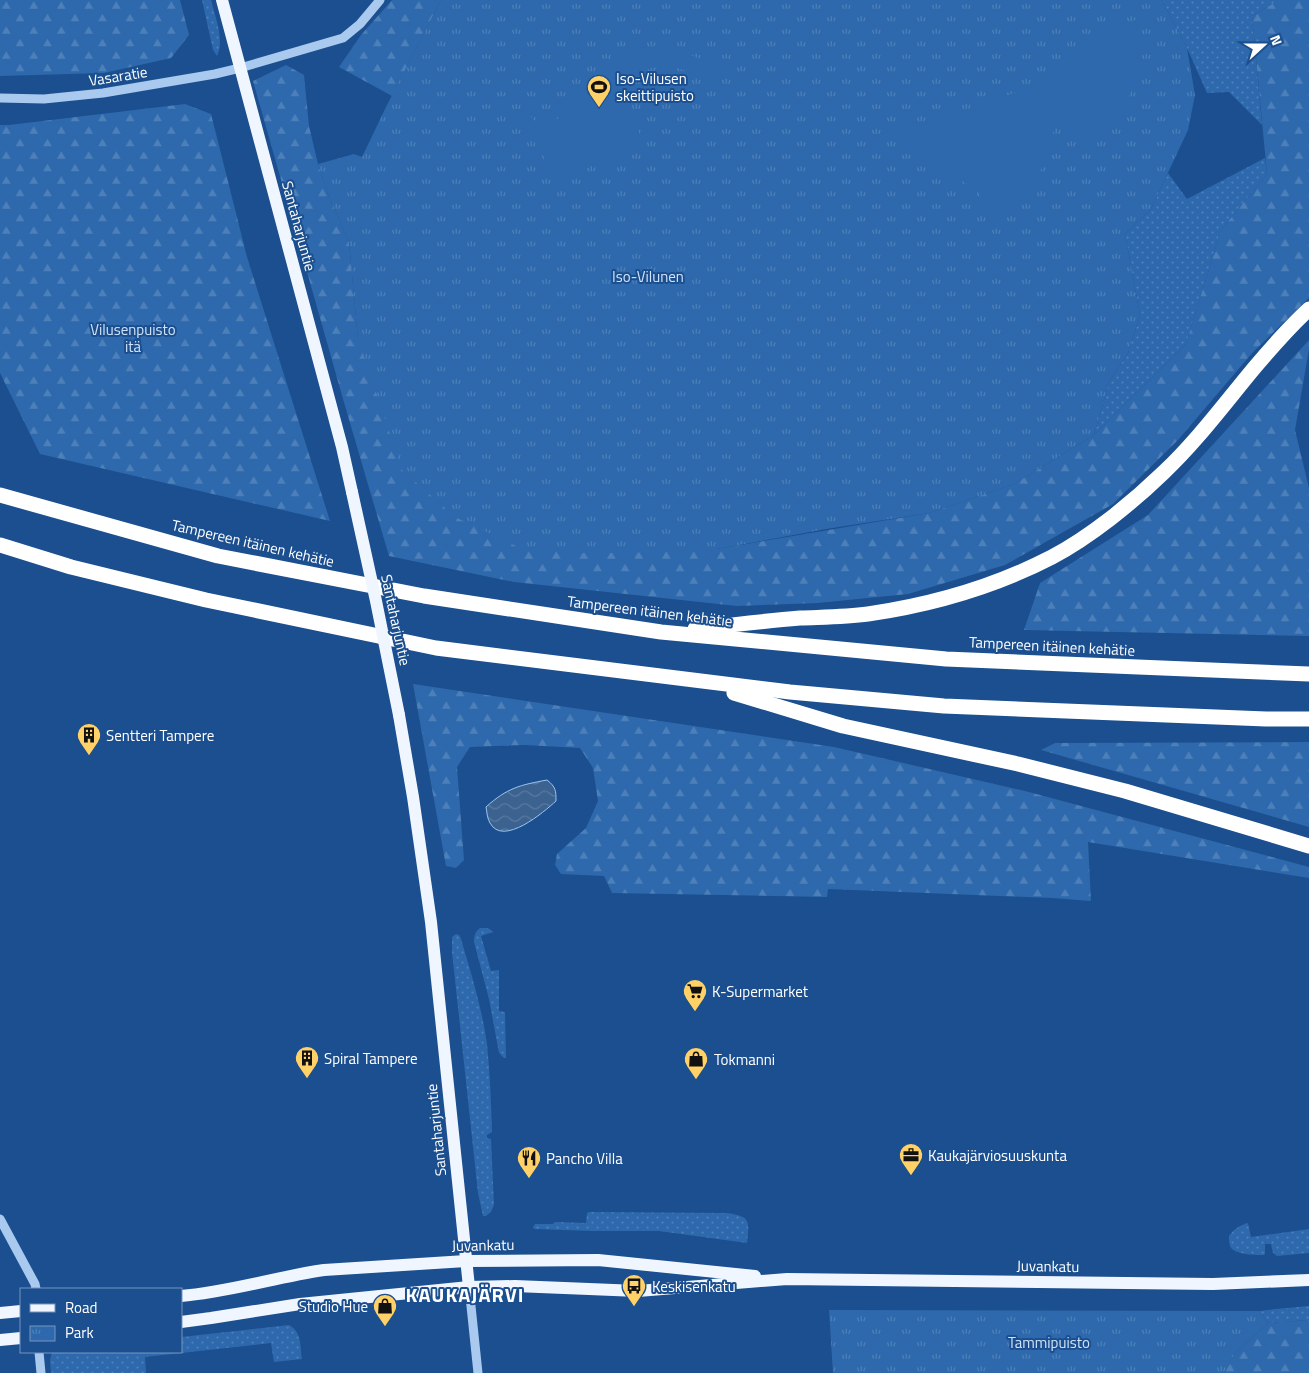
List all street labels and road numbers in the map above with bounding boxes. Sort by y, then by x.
street label: Vasaratie [87,60,149,92]
street label: Santaharjuntie [276,178,322,274]
street label: Tampereen itäinen kehätie [169,513,337,573]
street label: Santaharjuntie [375,572,417,668]
street label: Tampereen itäinen kehätie [566,589,734,633]
street label: Tampereen itäinen kehätie [968,630,1136,662]
street label: Santaharjuntie [420,1083,452,1177]
street label: Juvankatu [451,1233,515,1257]
street label: Juvankatu [1016,1254,1080,1278]

